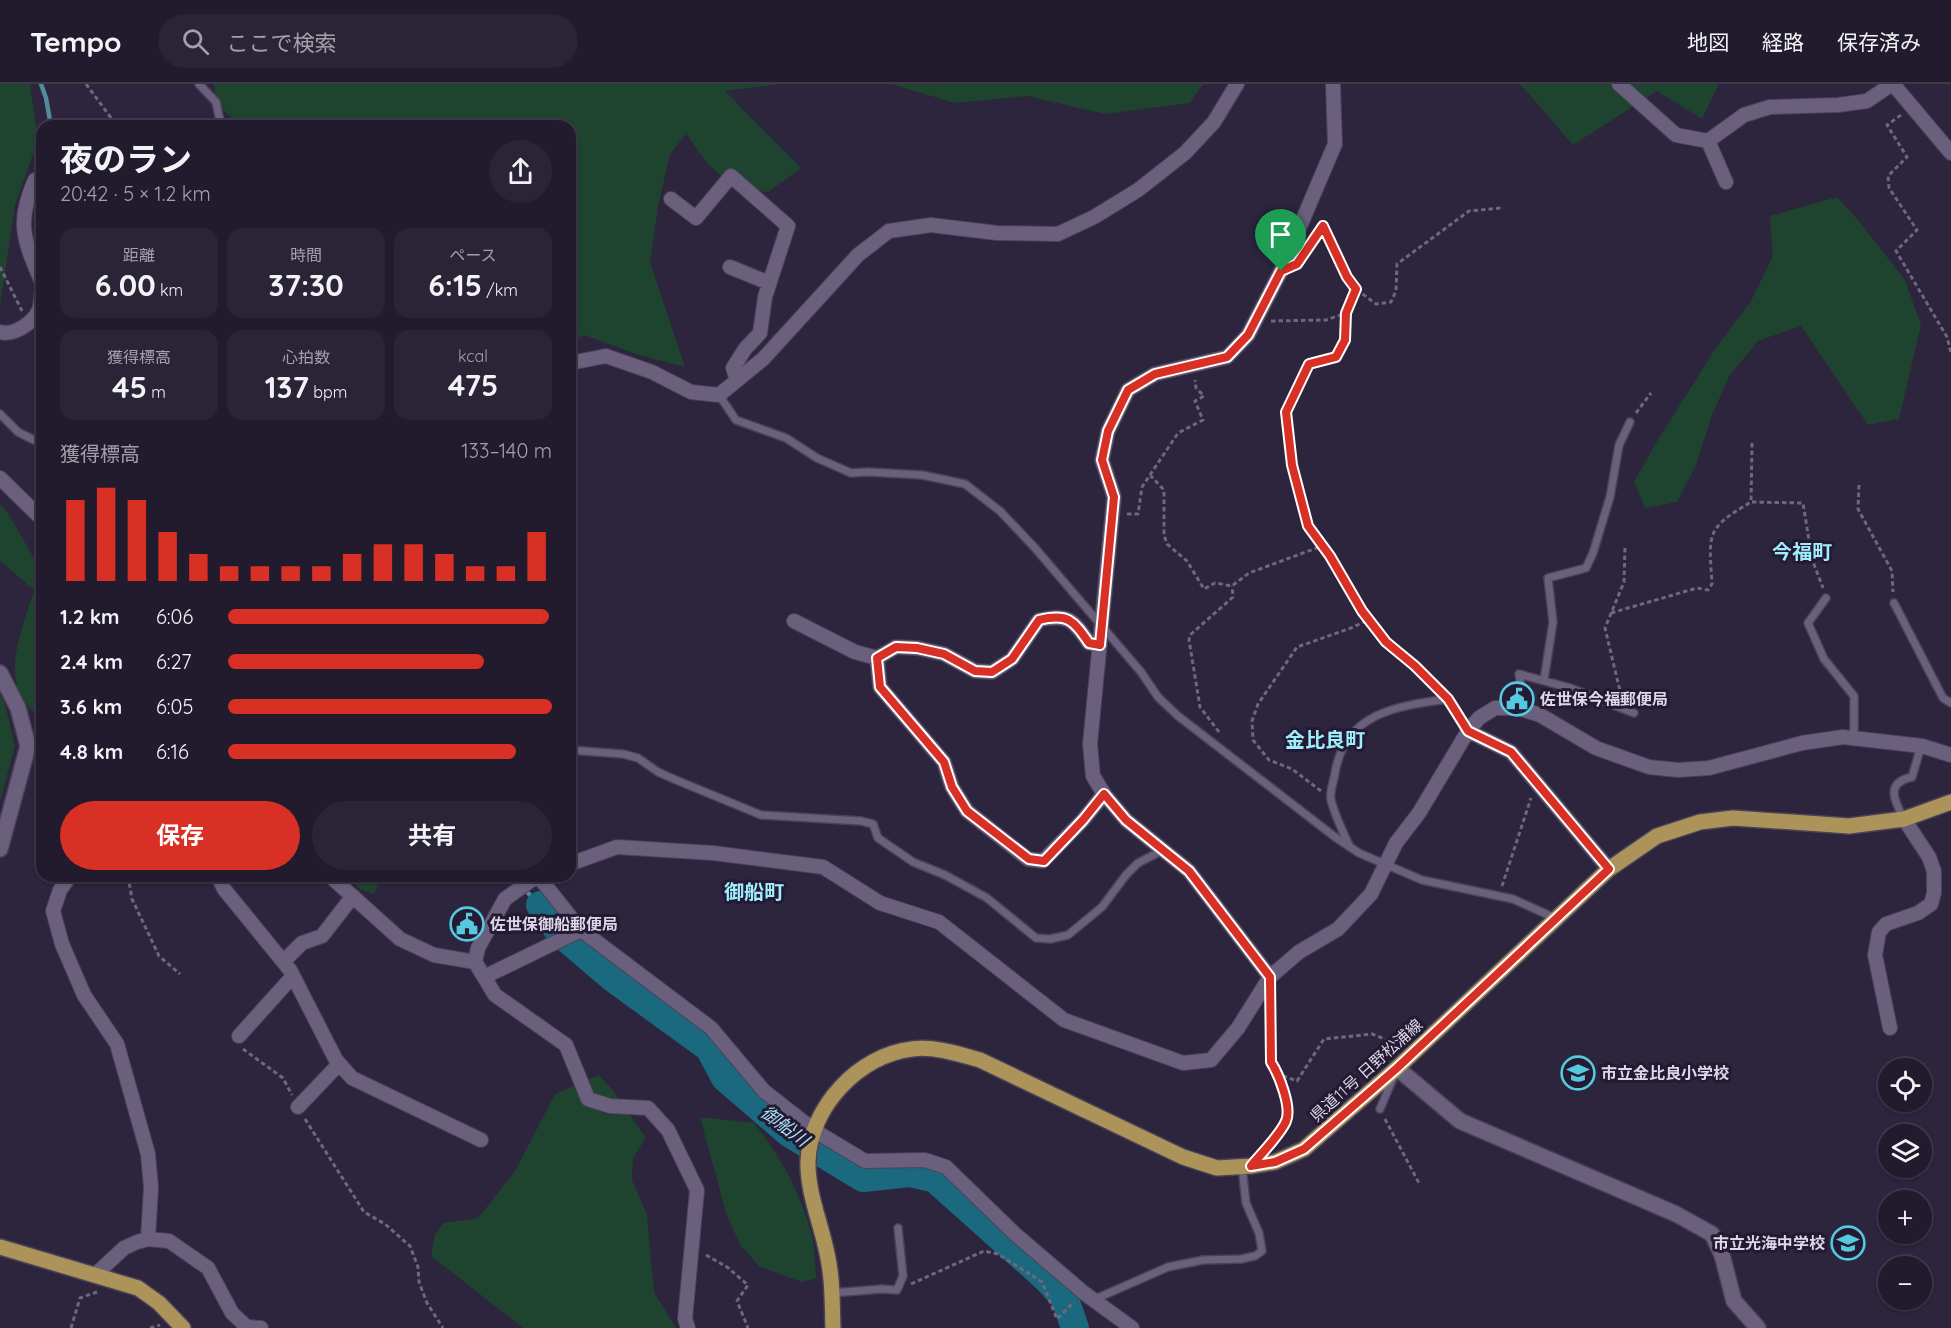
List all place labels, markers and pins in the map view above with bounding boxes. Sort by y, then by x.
pin [1255,209,1306,271]
public building icon: 佐世保今福郵便局 [1499,681,1535,717]
place label: 佐世保今福郵便局 [1539,689,1668,709]
public building icon: 佐世保御船郵便局 [449,906,485,942]
place label: 佐世保御船郵便局 [489,914,618,934]
school or university icon: 市立金比良小学校 [1560,1055,1596,1091]
place label: 市立金比良小学校 [1601,1063,1729,1083]
school or university icon: 市立光海中学校 [1830,1225,1866,1261]
place label: 市立光海中学校 [1713,1233,1825,1253]

